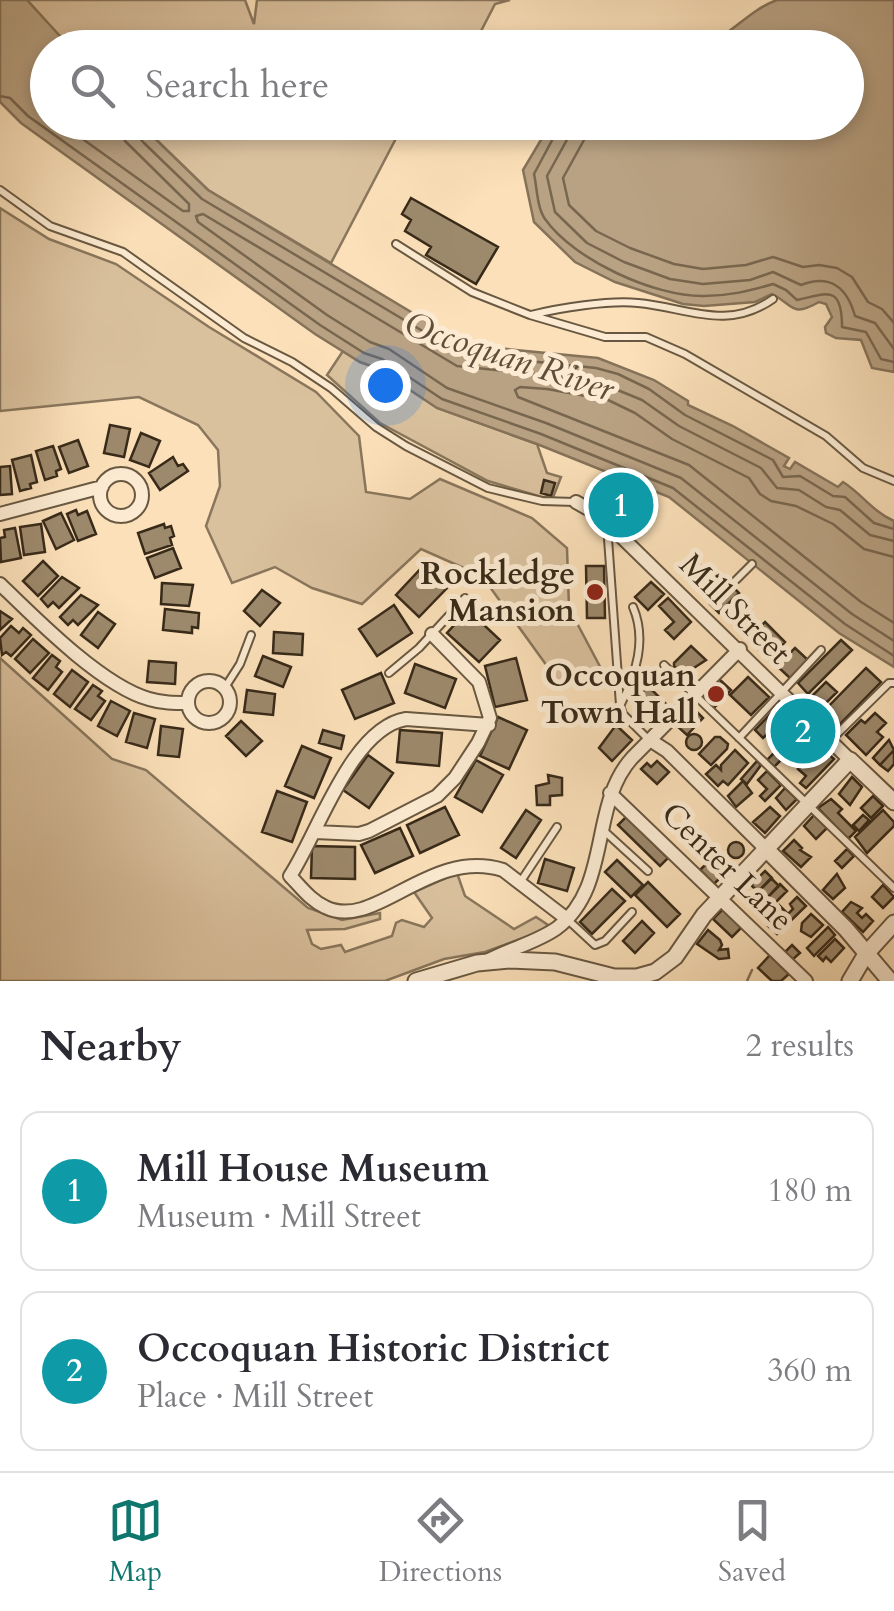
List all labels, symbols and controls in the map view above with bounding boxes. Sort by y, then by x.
search box [30,30,864,140]
icon: search [65,58,120,113]
text: Search here [145,59,329,111]
water label: Occoquan River [398,301,621,414]
your location [360,360,411,411]
pin: 1 [588,468,654,542]
street label: Mill Street [670,544,800,674]
place label: Rockledge Mansion [420,552,575,633]
marker: Rockledge Mansion [584,581,606,603]
place label: Occoquan Town Hall [541,654,696,735]
marker: Occoquan Town Hall [705,683,727,705]
pin: 2 [770,694,836,768]
street label: Center Lane [651,793,803,941]
text: Nearby [40,1018,182,1075]
text: 2 results [746,1024,854,1068]
text: Mill House Museum [137,1143,489,1195]
text: 1 [66,1169,83,1213]
text: 180 m [767,1169,852,1213]
text: Museum · Mill Street [137,1195,421,1239]
text: Occoquan Historic District [137,1323,609,1375]
text: 2 [66,1349,83,1393]
text: 360 m [767,1349,852,1393]
text: Place · Mill Street [137,1375,373,1419]
tab: Map [108,1493,163,1591]
tab: Directions [379,1493,502,1591]
tab: Saved [718,1493,786,1591]

